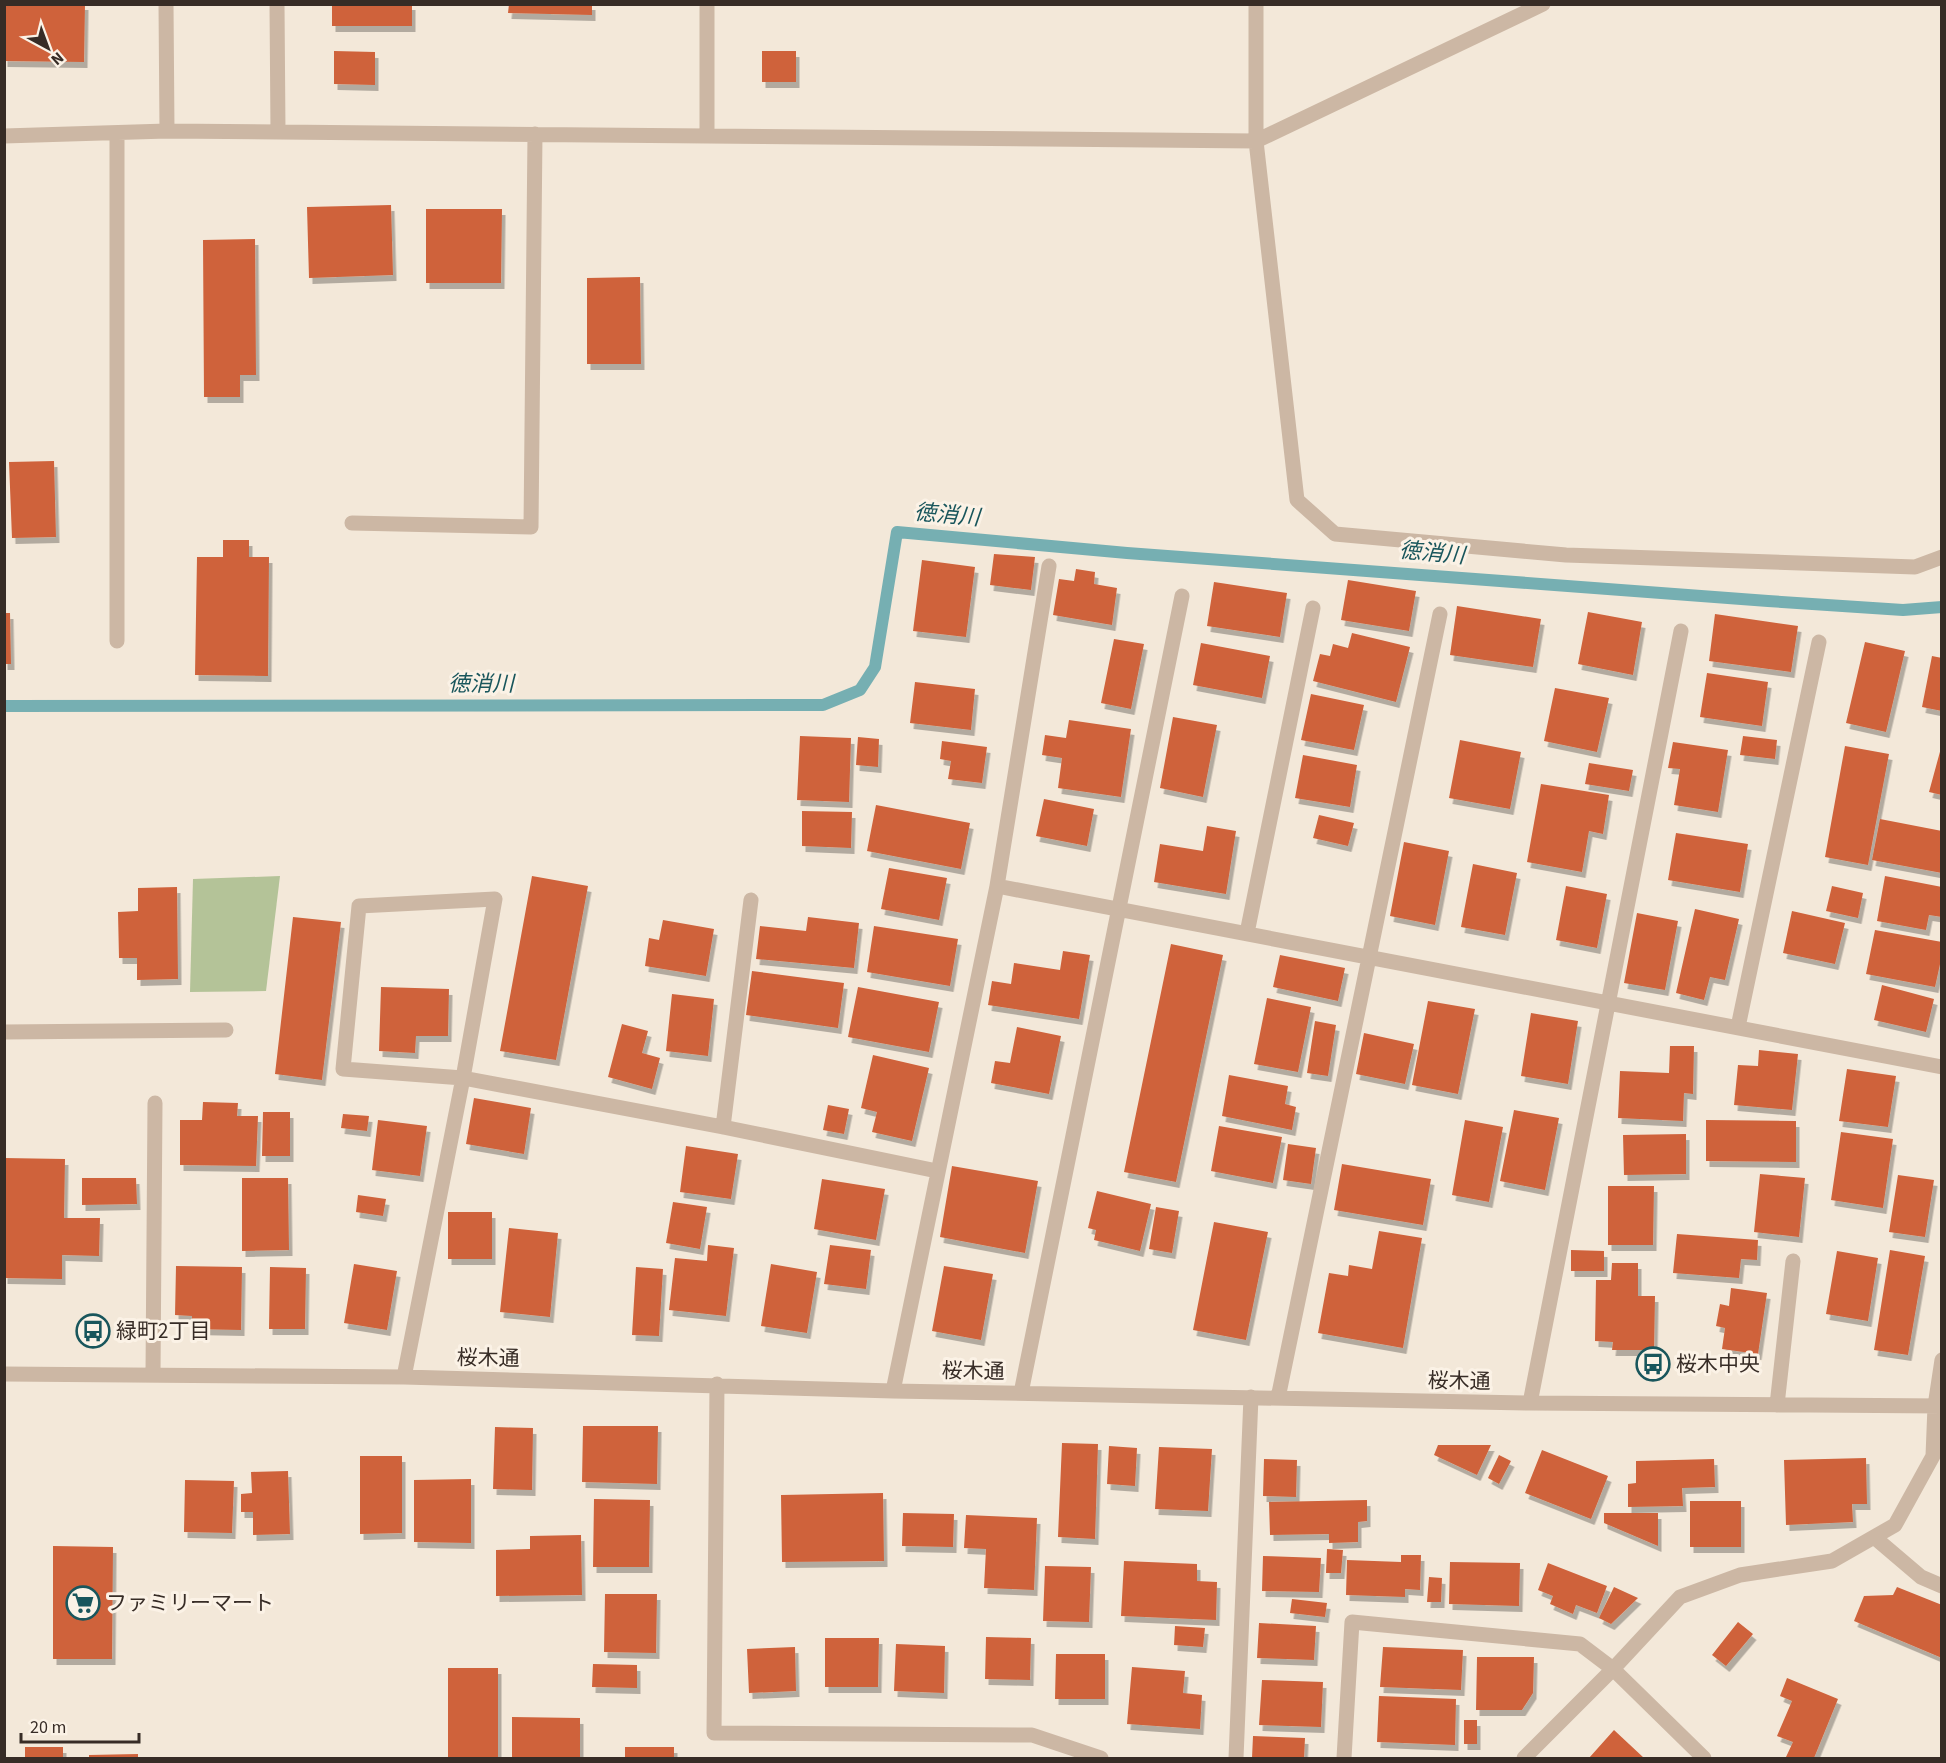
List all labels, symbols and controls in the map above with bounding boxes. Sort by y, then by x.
north arrow [18,18,78,78]
text: N [46,47,68,70]
water label: 徳消川 [913,496,983,534]
water label: 徳消川 [1398,534,1468,572]
water label: 徳消川 [448,668,516,700]
bus stop icon: 緑町2丁目 [75,1313,111,1349]
place label: 緑町2丁目 [116,1316,210,1346]
street label: 桜木通 [456,1342,520,1374]
bus stop icon: 桜木中央 [1635,1346,1671,1382]
place label: 桜木中央 [1676,1349,1760,1379]
street label: 桜木通 [941,1355,1005,1387]
street label: 桜木通 [1427,1365,1491,1397]
supermarket icon: ファミリーマート [65,1585,101,1621]
place label: ファミリーマート [106,1588,274,1618]
scale bar [21,1706,140,1744]
text: 20 m [30,1715,66,1740]

